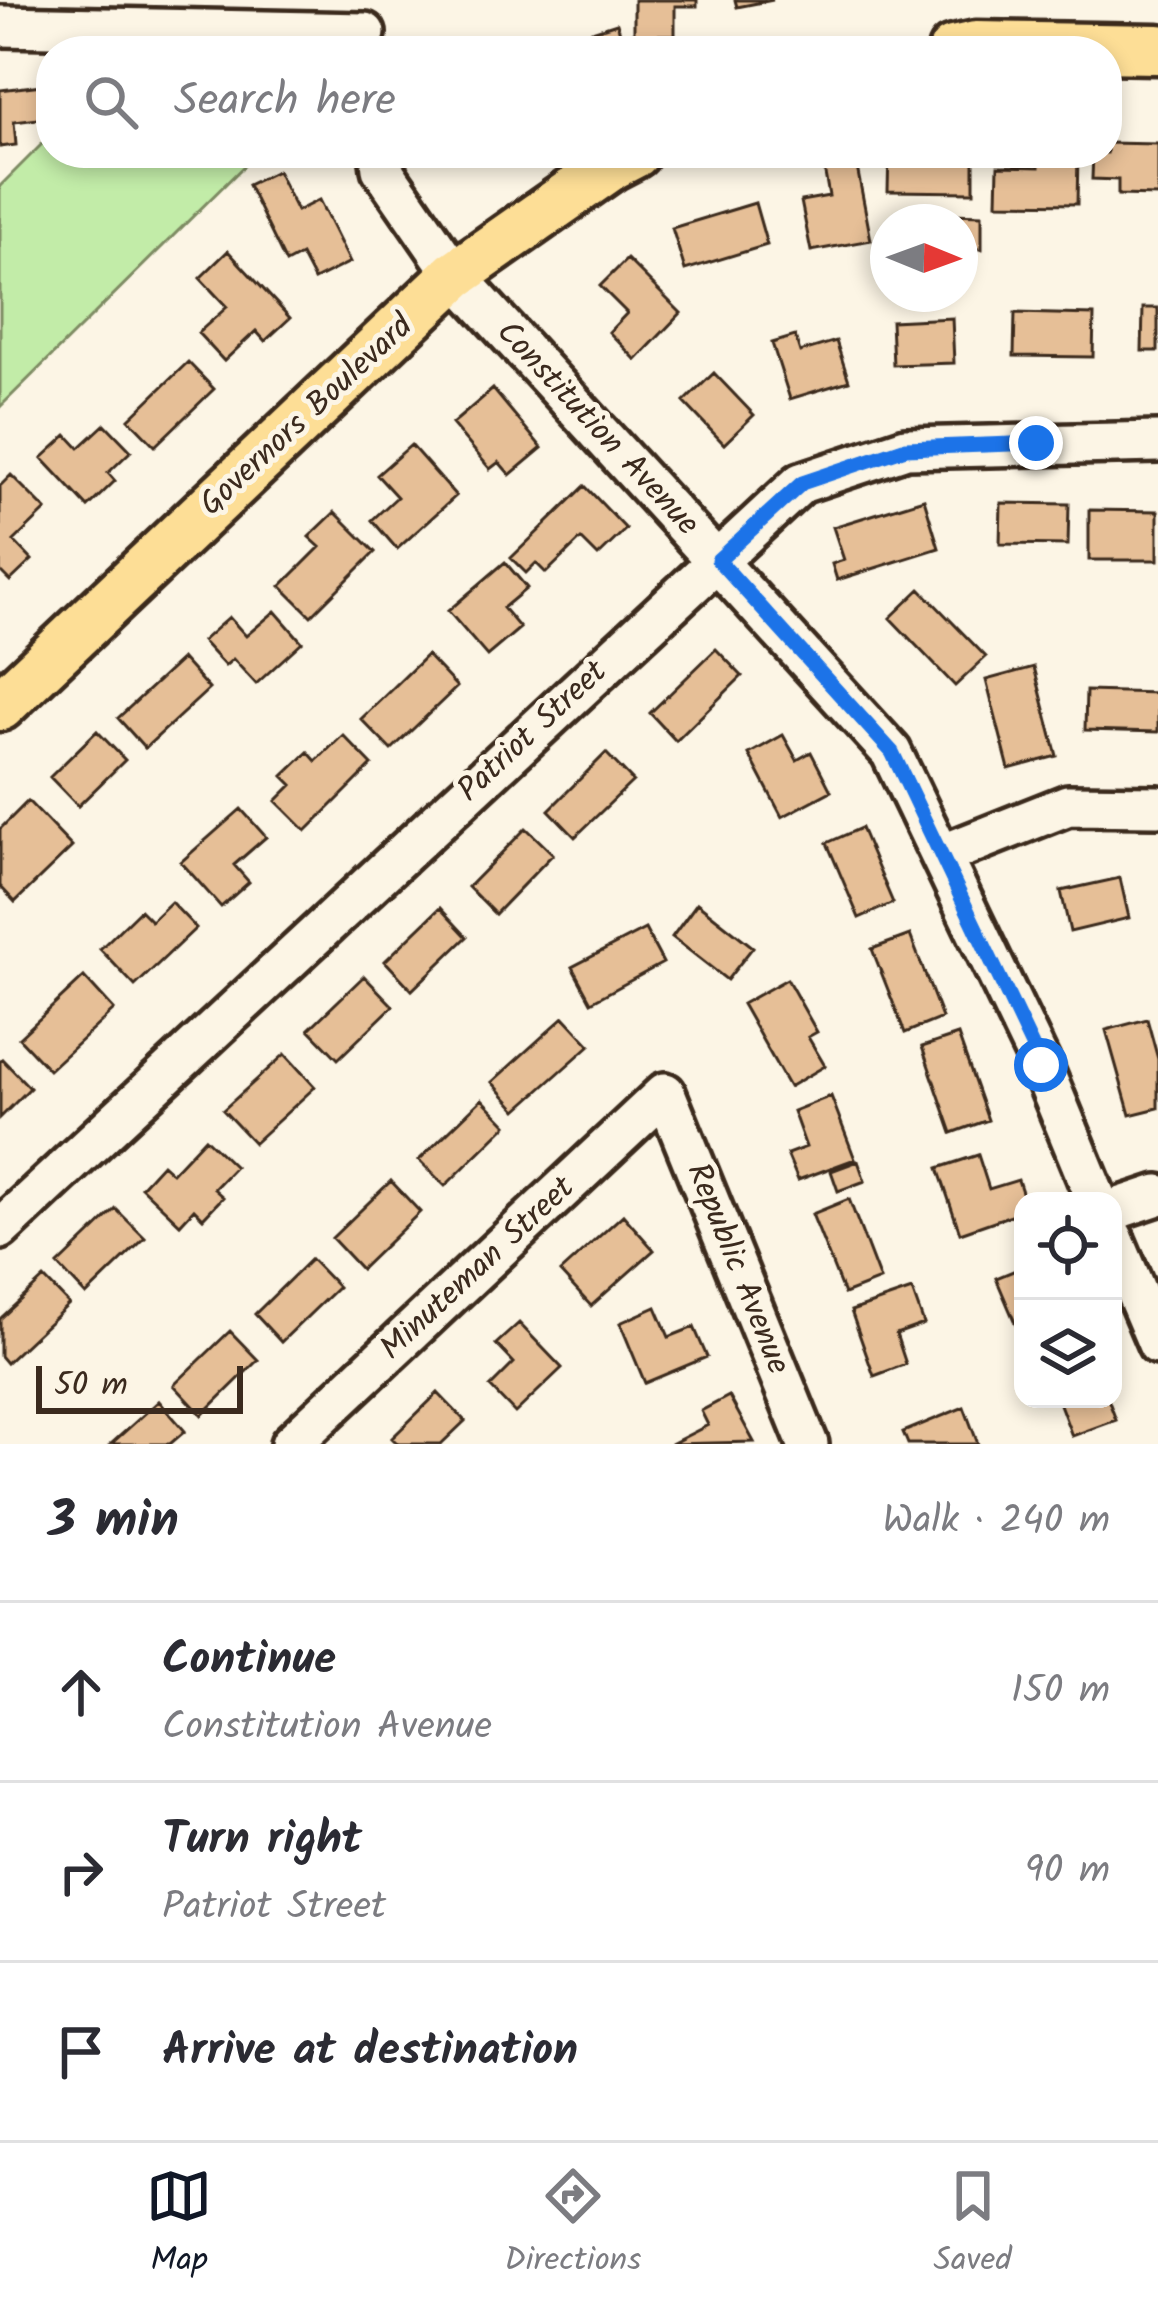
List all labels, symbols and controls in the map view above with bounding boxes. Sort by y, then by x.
search box [36,36,1122,168]
text: Search here [174,66,396,138]
icon: search [78,69,144,135]
north arrow [870,204,978,312]
street label: Governors Boulevard [188,301,428,530]
street label: Constitution Avenue [482,309,712,549]
route end [1009,416,1063,470]
street label: Patriot Street [446,647,621,816]
route start [1014,1038,1068,1092]
street label: Republic Avenue [670,1155,804,1383]
street label: Minuteman Street [368,1163,589,1374]
map controls [1014,1192,1122,1408]
button: locate [1014,1192,1122,1300]
button: layers [1014,1300,1122,1408]
scale bar [36,1360,243,1413]
text: 50 m [54,1360,128,1413]
text: 3 min [48,1482,179,1563]
text: Walk · 240 m [883,1491,1110,1553]
text: Continue [162,1625,336,1697]
icon: ahead [48,1659,114,1725]
text: 150 m [1011,1661,1110,1723]
text: Constitution Avenue [162,1697,492,1759]
text: Turn right [162,1805,362,1877]
icon: right [48,1839,114,1905]
text: 90 m [1025,1841,1110,1903]
text: Patriot Street [162,1877,386,1939]
text: Arrive at destination [162,2016,578,2088]
icon: arrive [48,2019,114,2085]
tab: Map [146,2163,212,2288]
tab: Directions [504,2163,641,2288]
tab: Saved [934,2163,1012,2288]

